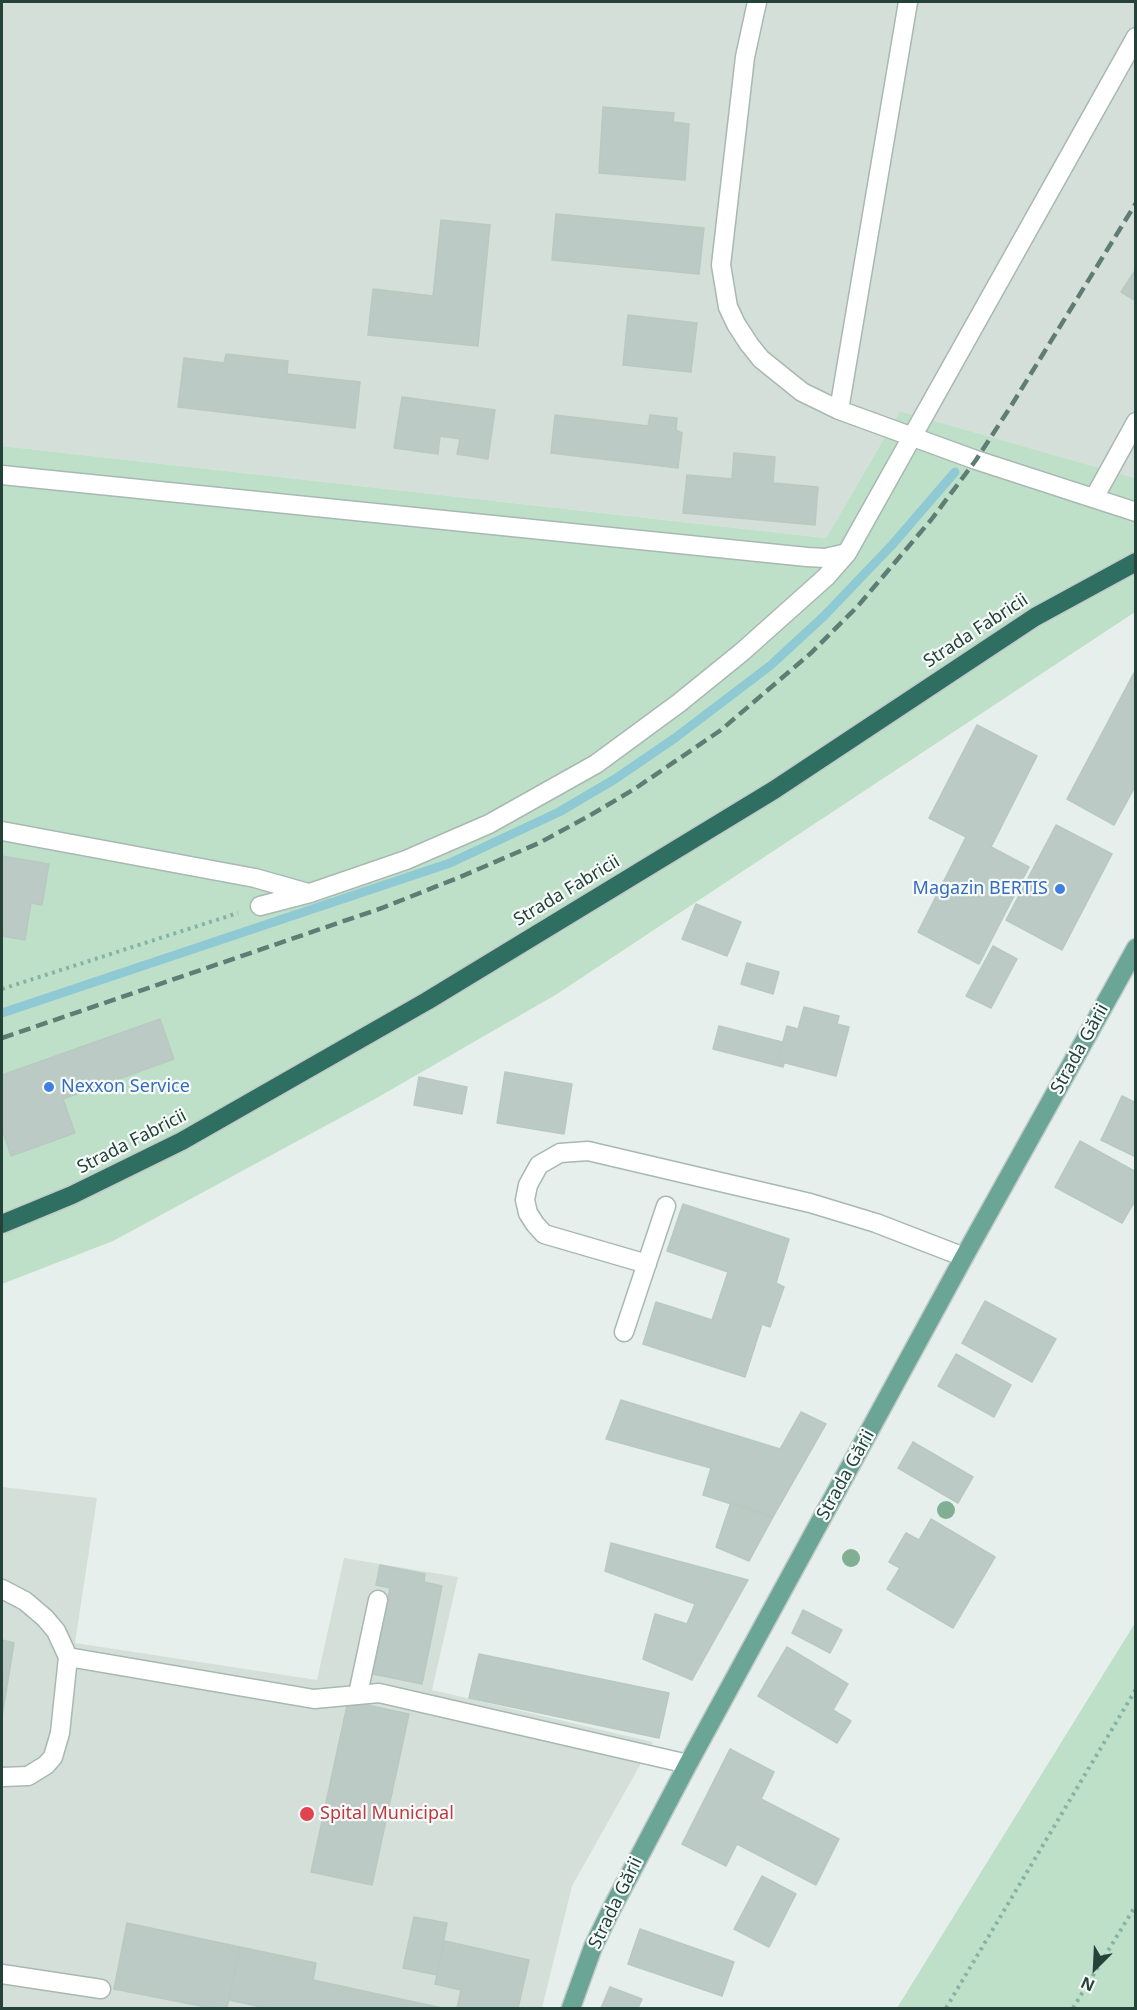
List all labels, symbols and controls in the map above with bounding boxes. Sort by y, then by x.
street label: Strada Fabricii [920,589,1032,673]
street label: Strada Fabricii [510,851,624,931]
place label: Magazin BERTIS [913,878,1048,900]
marker: Magazin BERTIS [1053,882,1067,896]
street label: Strada Gării [1046,1000,1114,1098]
place label: Nexxon Service [61,1076,190,1098]
marker: Nexxon Service [42,1080,56,1094]
street label: Strada Fabricii [74,1105,190,1179]
street label: Strada Gării [812,1426,880,1524]
place label: Spital Municipal [320,1803,454,1825]
marker: Spital Municipal [298,1805,316,1823]
street label: Strada Gării [585,1854,647,1952]
north arrow [1065,1938,1125,1998]
text: N [1077,1972,1098,1997]

